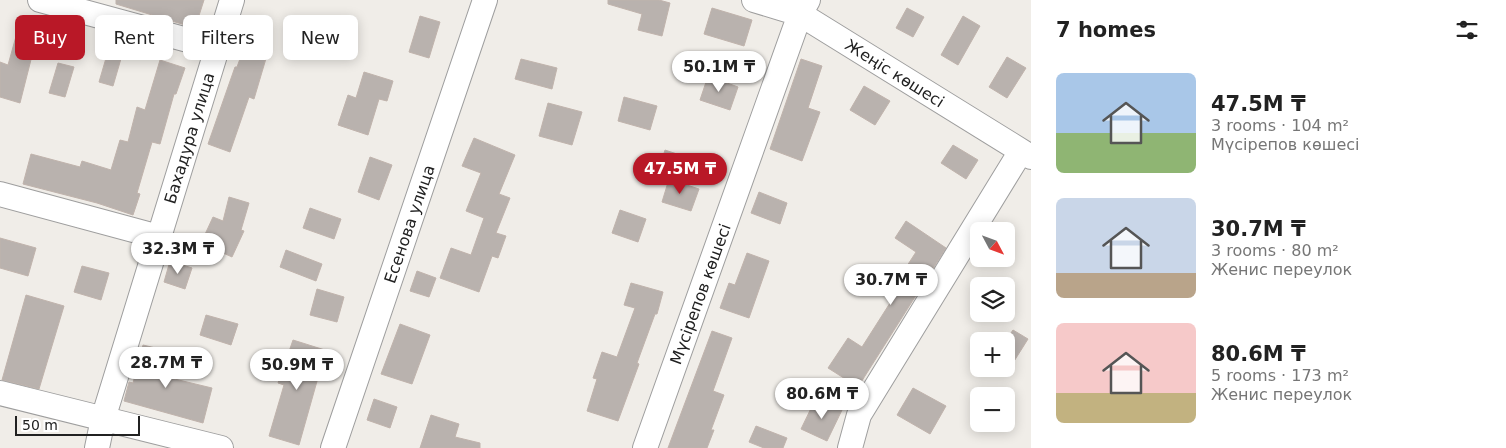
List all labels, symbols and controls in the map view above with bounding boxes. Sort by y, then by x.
chip: Buy [15,15,85,60]
chip: Rent [95,15,173,60]
chip: Filters [183,15,273,60]
chip: New [283,15,358,60]
icon: filters [1453,16,1481,44]
text: 7 homes [1056,18,1156,42]
street label: Жеңіс көшесі [842,35,948,111]
pin: 50.1M ₸ [673,51,765,93]
text: 50.1M ₸ [683,57,755,76]
street label: Бахадура улица [160,70,219,206]
text: 47.5M ₸ [1211,92,1306,116]
icon: home [1096,93,1156,153]
text: 3 rooms · 104 m² [1211,116,1349,135]
text: Мүсірепов көшесі [1211,135,1359,154]
pin: 47.5M ₸ [634,152,726,195]
text: 47.5M ₸ [644,159,716,178]
street label: Есенова улица [380,162,439,286]
text: 30.7M ₸ [1211,217,1306,241]
icon: home [1096,218,1156,278]
street label: Мүсірепов көшесі [666,221,735,367]
north arrow [970,222,1015,268]
map controls [970,222,1015,432]
pin: 32.3M ₸ [132,232,224,275]
text: 32.3M ₸ [142,239,214,258]
text: 3 rooms · 80 m² [1211,241,1339,260]
text: Женис переулок [1211,260,1352,279]
pin: 30.7M ₸ [845,264,937,306]
text: 30.7M ₸ [855,270,927,289]
button: layers [970,277,1015,322]
button: + [970,332,1015,377]
text: 80.6M ₸ [1211,342,1306,366]
icon: home [1096,343,1156,403]
pin: 28.7M ₸ [120,346,212,389]
pin: 50.9M ₸ [251,348,343,391]
text: 28.7M ₸ [130,353,202,372]
text: 50.9M ₸ [261,355,333,374]
text: 5 rooms · 173 m² [1211,366,1349,385]
pin: 80.6M ₸ [776,378,868,420]
text: 80.6M ₸ [786,384,858,403]
text: Женис переулок [1211,385,1352,404]
button: − [970,387,1015,432]
scale bar [15,413,140,436]
text: 50 m [22,417,58,433]

